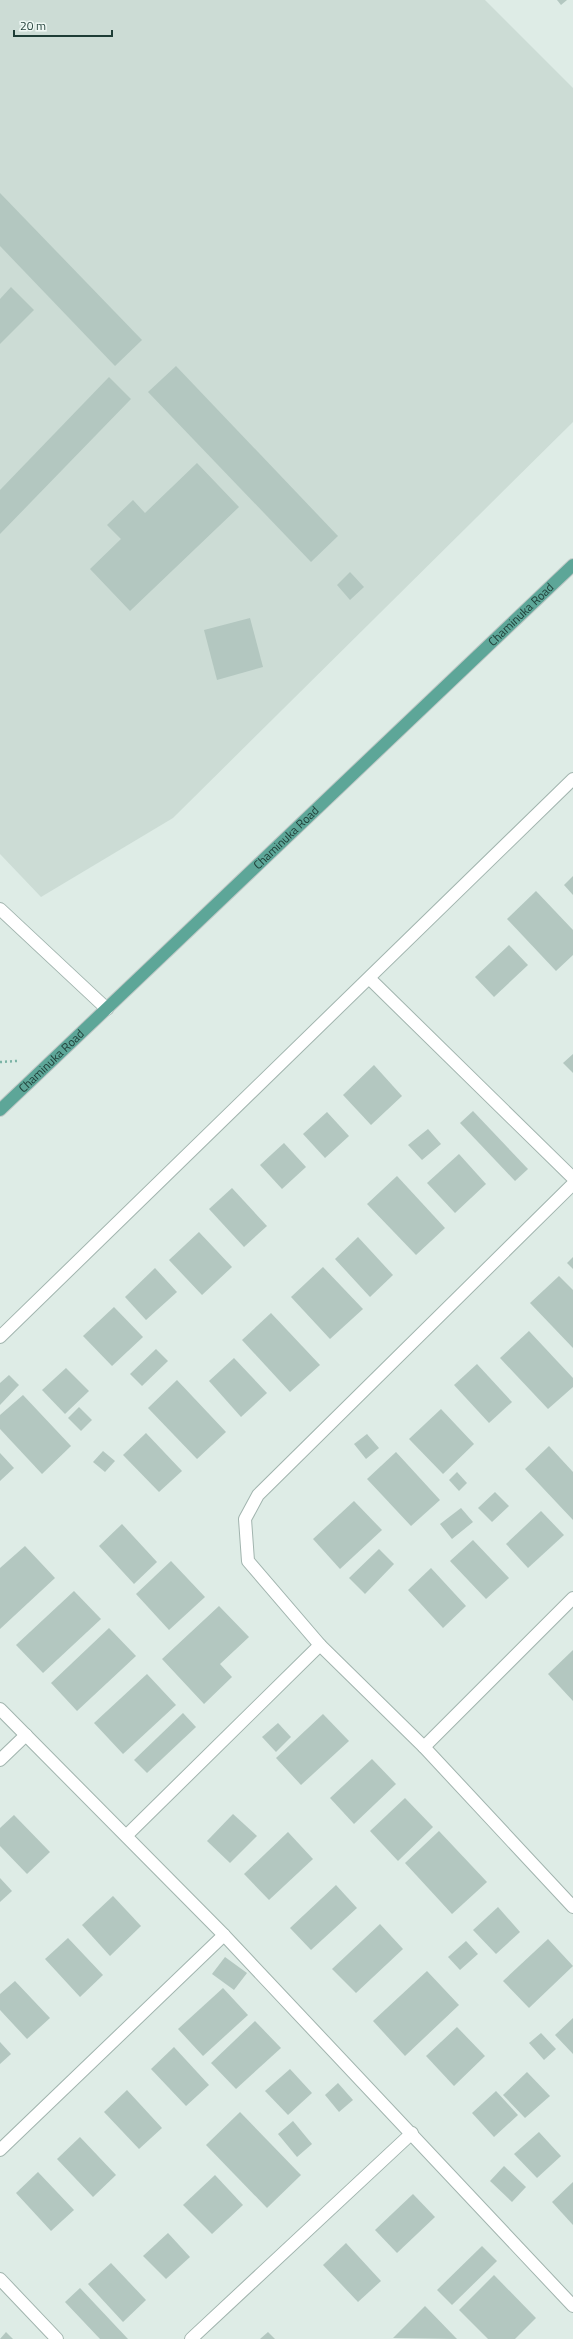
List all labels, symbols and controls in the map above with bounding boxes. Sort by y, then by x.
scale bar [14,12,112,38]
text: 20 m [20,16,46,35]
street label: Chaminuka Road [483,578,558,650]
street label: Chaminuka Road [249,801,323,874]
street label: Chaminuka Road [14,1025,88,1097]

